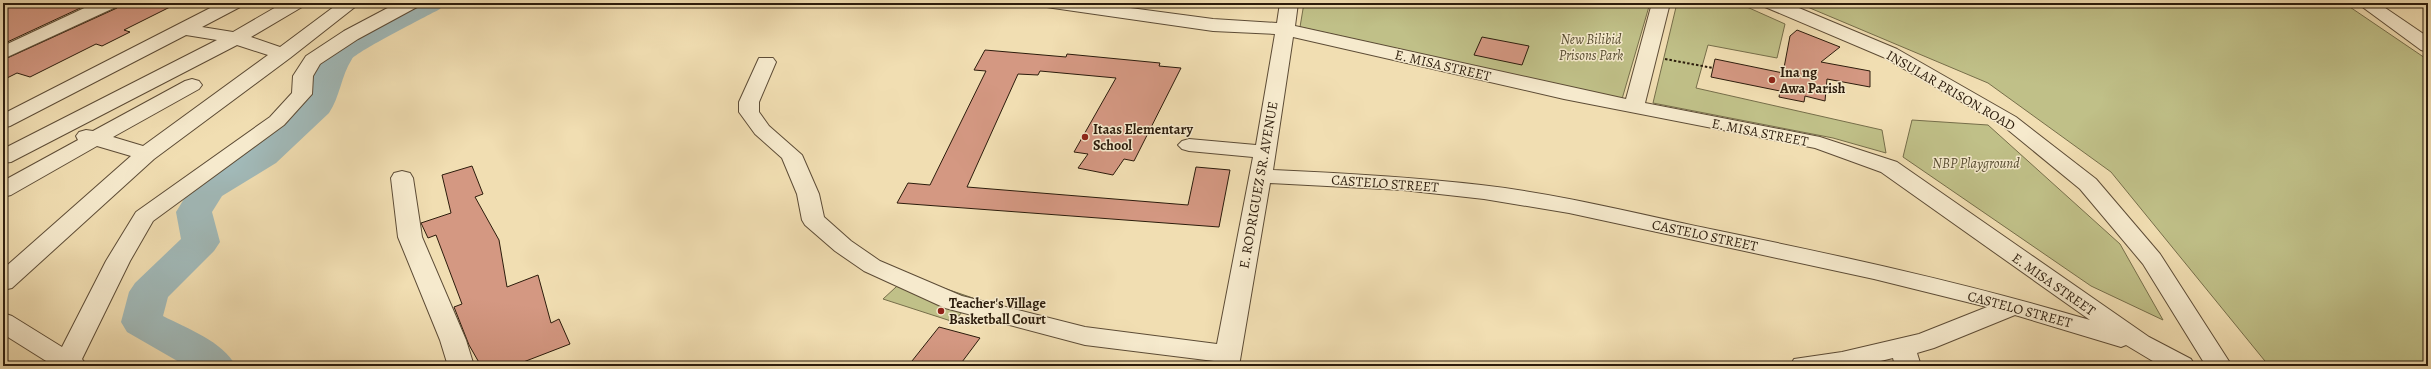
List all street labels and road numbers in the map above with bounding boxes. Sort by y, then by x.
street label: E. MISA STREET [1393,45,1493,86]
street label: INSULAR PRISON ROAD [1883,46,2019,135]
street label: E. RODRIGUEZ SR. AVENUE [1234,100,1283,270]
street label: E. MISA STREET [1710,114,1810,151]
street label: CASTELO STREET [1331,170,1440,197]
street label: CASTELO STREET [1650,215,1760,256]
street label: E. MISA STREET [2008,248,2100,321]
street label: CASTELO STREET [1965,286,2075,333]

